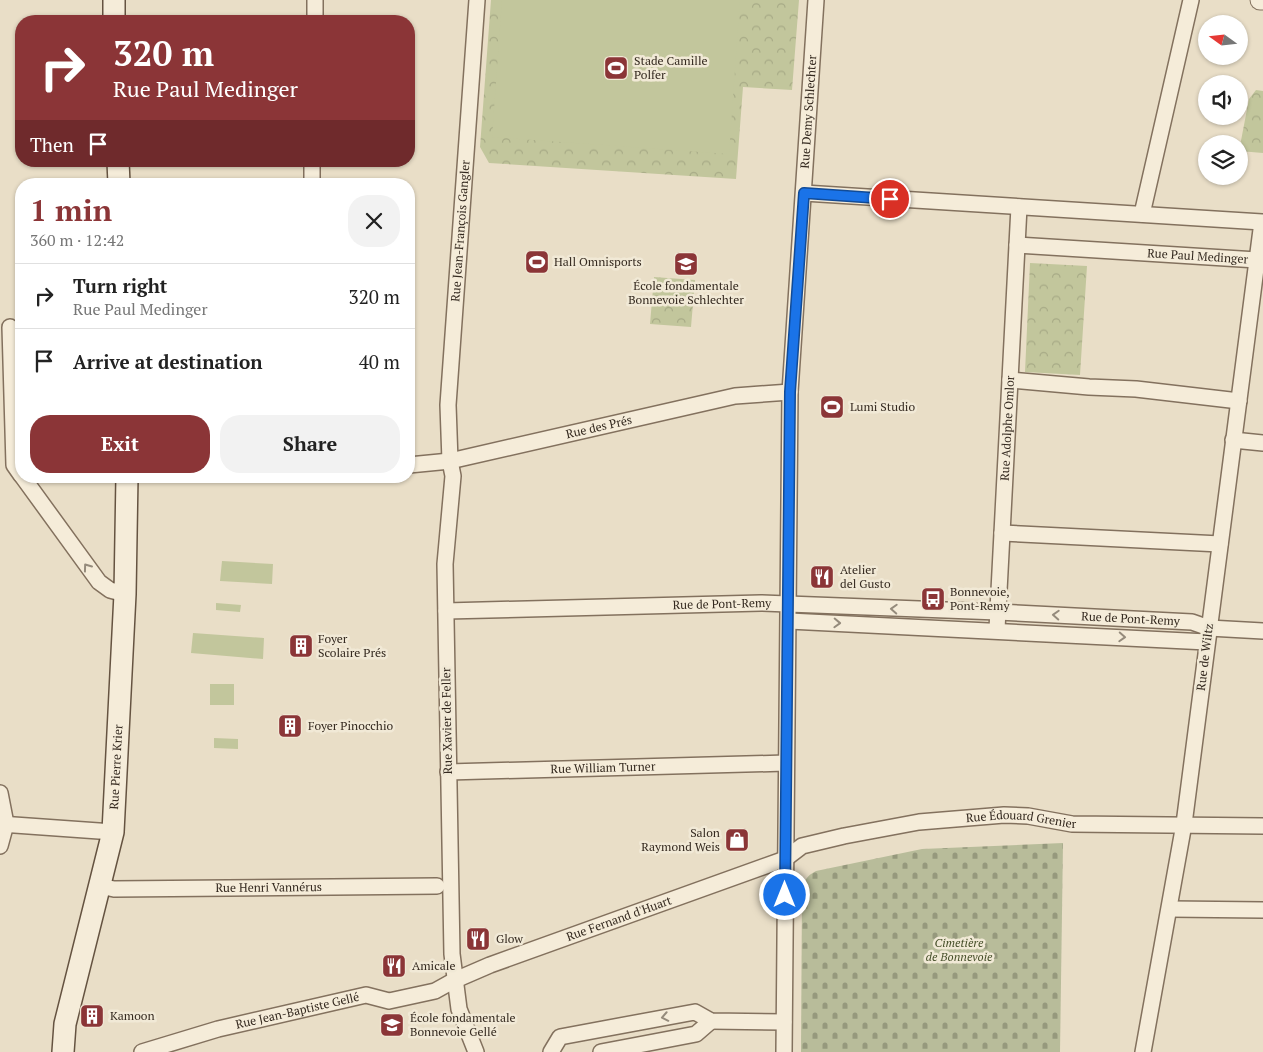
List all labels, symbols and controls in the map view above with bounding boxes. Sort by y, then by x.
north arrow [1198,15,1248,65]
map controls [1198,15,1248,185]
text: 320 m [113,30,214,76]
icon: right [30,35,95,100]
place label: Stade Camille Polfer [634,53,708,82]
street label: Rue Demy Schlechter [797,54,819,169]
sports icon: Stade Camille Polfer [603,55,629,81]
text: Rue Paul Medinger [113,74,298,103]
button: sound [1198,75,1248,125]
icon: arrive [84,130,112,158]
text: Then [30,132,74,157]
button: layers [1198,135,1248,185]
street label: Rue Jean-François Gangler [447,159,473,302]
pin [869,178,911,220]
icon: arrive [876,185,904,213]
text: 1 min [30,190,112,230]
button: close [348,195,400,247]
text: 360 m · 12:42 [30,229,124,251]
street label: Rue Paul Medinger [1147,245,1249,266]
sports icon: Hall Omnisports [524,249,550,275]
school or university icon: École fondamentale Bonnevoie Schlechter [673,251,699,277]
place label: Hall Omnisports [554,254,642,269]
text: Turn right [73,273,167,298]
place label: École fondamentale Bonnevoie Schlechter [628,278,744,307]
icon: right [30,282,58,310]
text: 320 m [349,284,400,309]
text: Rue Paul Medinger [73,298,208,320]
icon: arrive [30,347,58,375]
text: Arrive at destination [73,349,262,374]
text: 40 m [359,349,400,374]
street label: Rue Adolphe Omlor [997,375,1017,481]
sports icon: Lumi Studio [819,394,845,420]
place label: Lumi Studio [850,399,915,414]
street label: Rue des Prés [564,412,633,441]
button: Exit [30,415,210,473]
button: Share [220,415,400,473]
place label: Atelier del Gusto [840,562,891,591]
one-way arrow [84,564,92,573]
restaurant icon: Atelier del Gusto [809,564,835,590]
place label: Bonnevoie, Pont-Remy [950,584,1010,613]
bus stop icon: Bonnevoie, Pont-Remy [920,586,946,612]
street label: Rue de Pont-Remy [672,595,772,612]
one-way arrow [890,604,898,614]
street label: Rue de Pont-Remy [1081,608,1181,628]
one-way arrow [1052,609,1060,620]
one-way arrow [834,618,842,629]
street label: Rue de Wiltz [1193,622,1216,692]
place label: Foyer Scolaire Prés [318,631,386,660]
one-way arrow [1118,631,1126,642]
building icon: Foyer Scolaire Prés [288,633,314,659]
street label: Rue Xavier de Feller [438,667,455,775]
building icon: Foyer Pinocchio [277,713,303,739]
place label: Foyer Pinocchio [308,718,394,733]
street label: Rue Pierre Krier [106,724,125,810]
street label: Rue William Turner [550,758,656,776]
street label: Rue Édouard Grenier [965,807,1077,831]
place label: Salon Raymond Weis [641,825,720,854]
shop icon: Salon Raymond Weis [724,827,750,853]
position arrow [758,868,810,920]
street label: Rue Henri Vannérus [215,879,322,895]
street label: Rue Fernand d'Huart [564,892,674,944]
restaurant icon: Glow [465,926,491,952]
place label: Glow [496,931,523,946]
park label: Cimetière de Bonnevoie [926,935,993,964]
restaurant icon: Amicale [381,953,407,979]
place label: Amicale [412,958,455,973]
street label: Rue Jean-Baptiste Gellé [234,989,361,1032]
building icon: Kamoon [79,1003,105,1029]
place label: Kamoon [110,1008,155,1023]
place label: École fondamentale Bonnevoie Gellé [410,1010,516,1039]
school or university icon: École fondamentale Bonnevoie Gellé [379,1012,405,1038]
one-way arrow [661,1012,670,1022]

